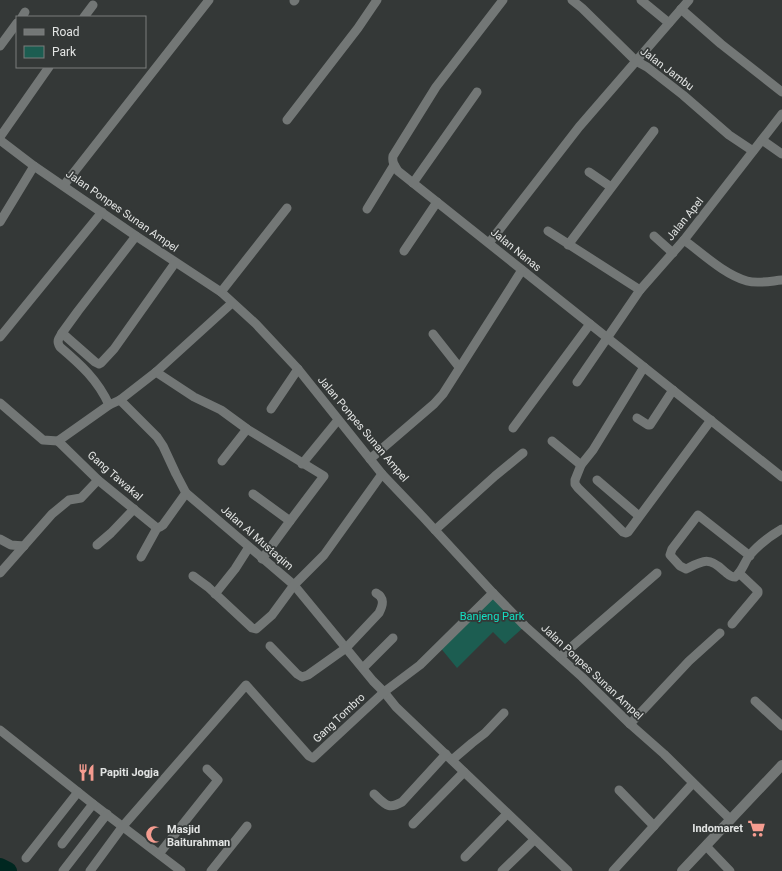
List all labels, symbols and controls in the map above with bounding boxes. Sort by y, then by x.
legend [16,16,146,68]
text: Road [52,25,80,39]
text: Park [52,45,77,59]
street label: Jalan Jambu [638,45,696,93]
street label: Jalan Ponpes Sunan Ampel [63,167,181,255]
street label: Jalan Apel [664,195,706,243]
street label: Jalan Nanas [488,226,544,274]
street label: Jalan Ponpes Sunan Ampel [315,373,411,485]
street label: Gang Tawakal [85,449,145,503]
street label: Jalan Al Mustaqim [218,503,296,573]
park label: Banjeng Park [460,610,525,623]
street label: Jalan Ponpes Sunan Ampel [539,622,645,722]
street label: Gang Tombro [310,691,368,745]
restaurant icon: Papiti Jogja [77,762,97,782]
place label: Papiti Jogja [100,766,159,779]
supermarket icon: Indomaret [746,818,766,838]
place label: Indomaret [692,822,743,835]
place label: Masjid Baiturahman [167,823,230,849]
mosque icon: Masjid Baiturahman [144,825,164,845]

